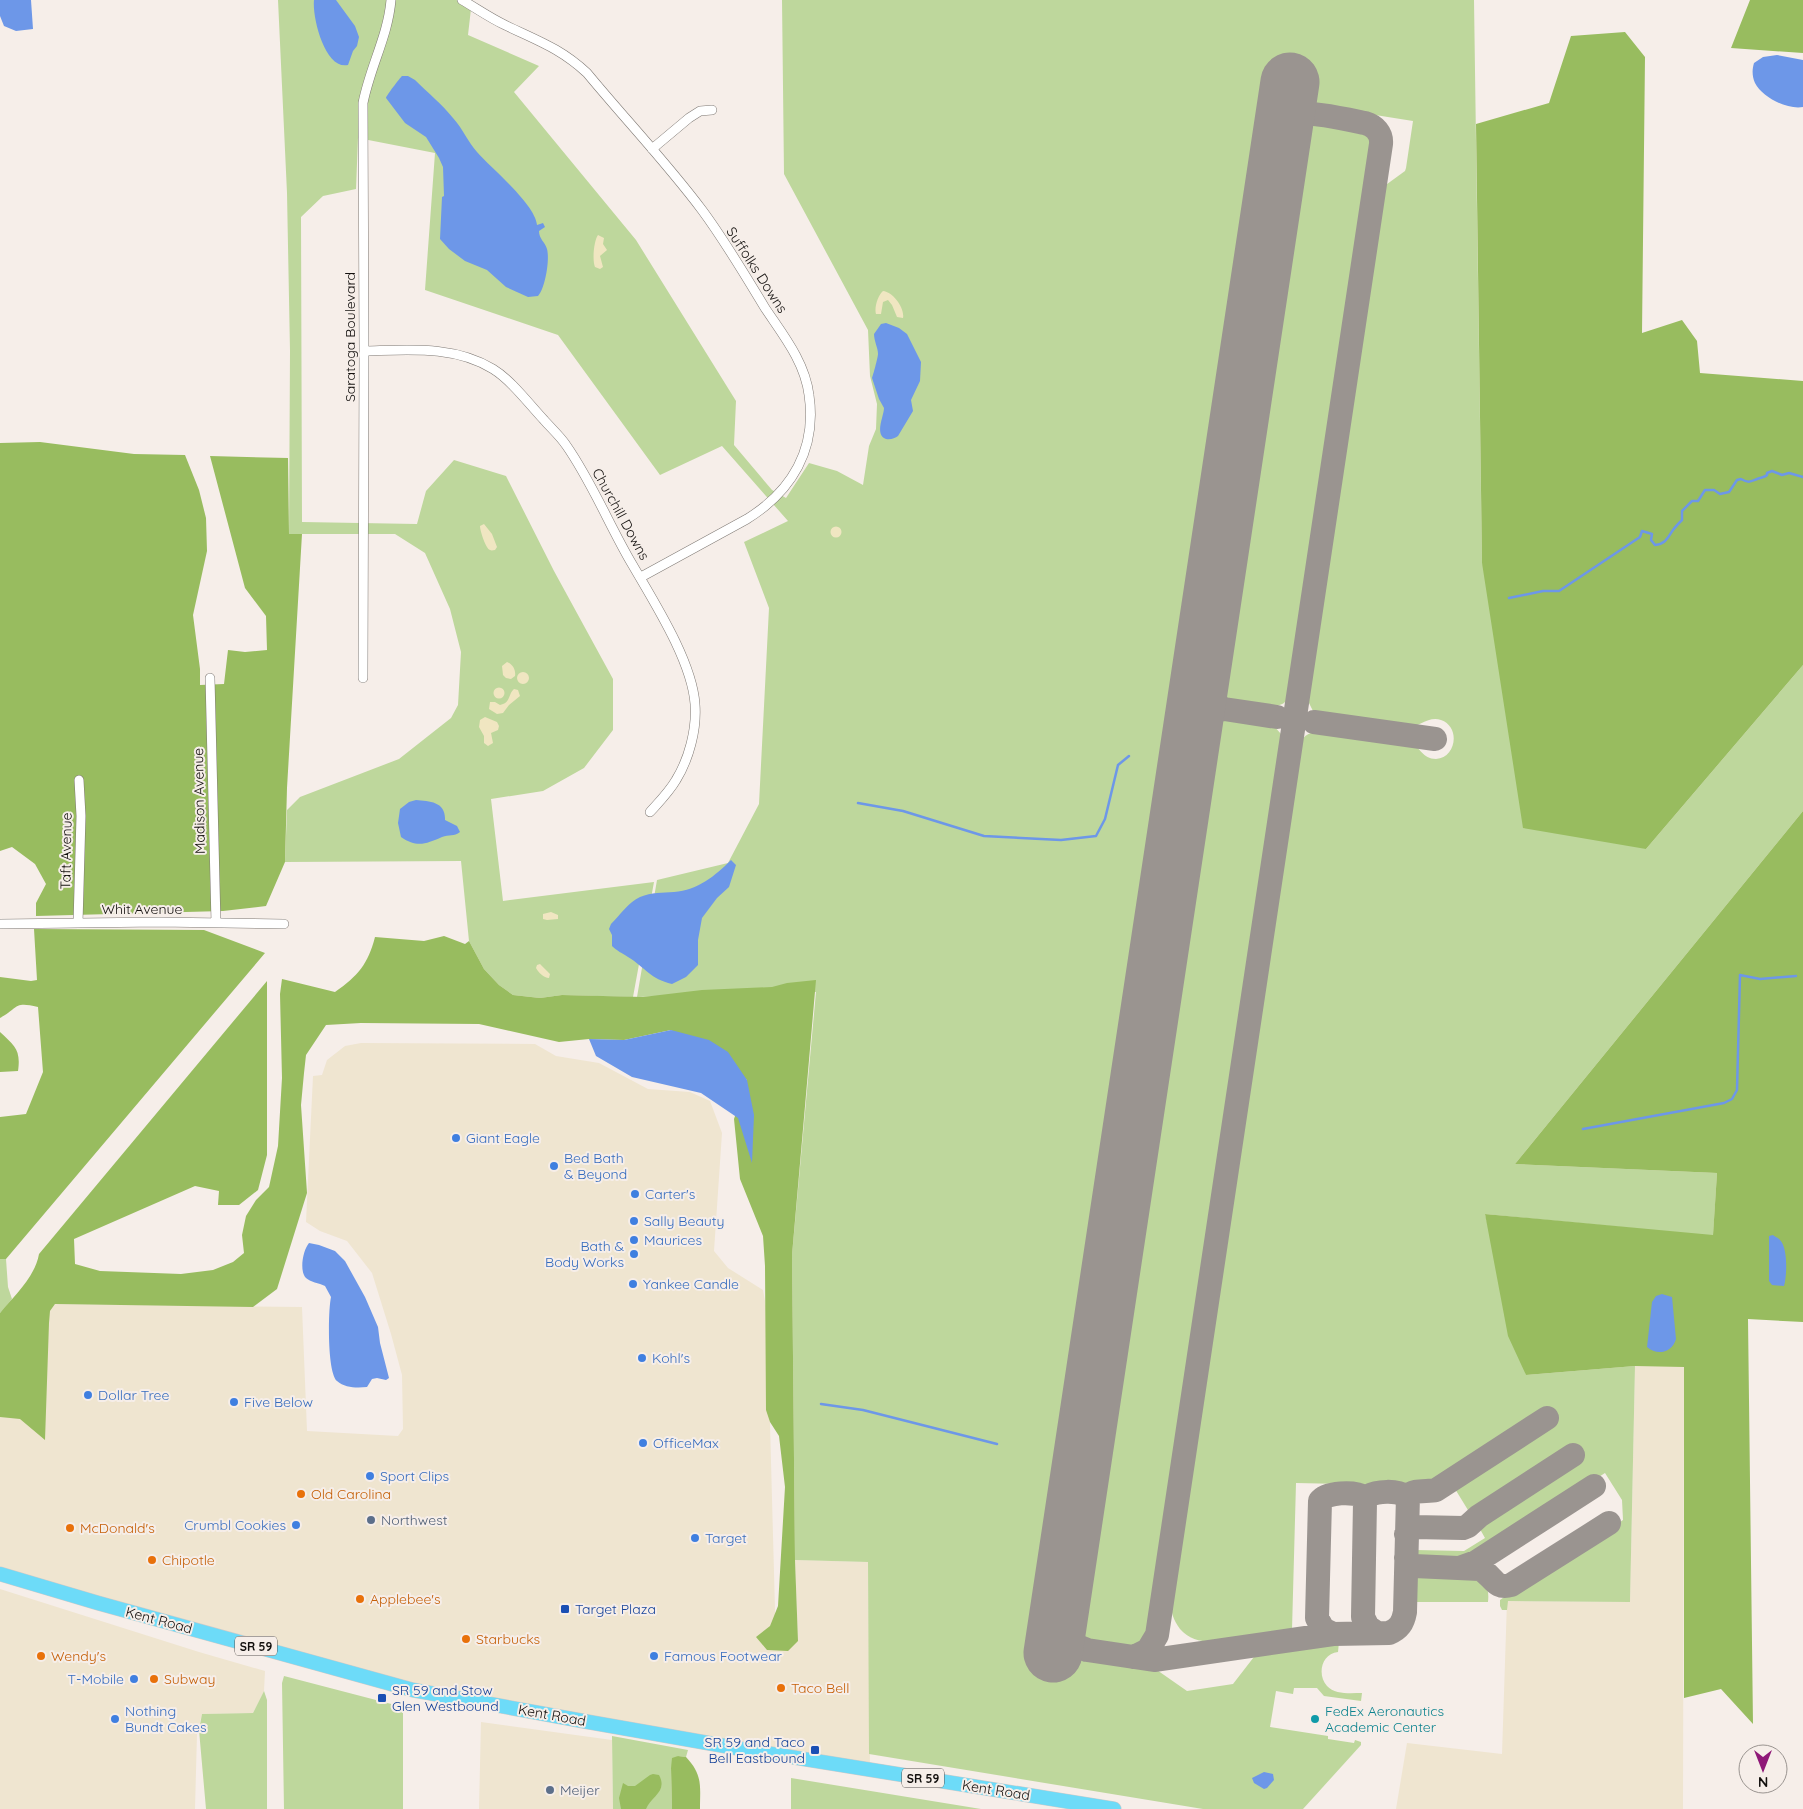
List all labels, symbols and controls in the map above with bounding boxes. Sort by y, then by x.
street label: Suffolks Downs [722,223,792,317]
street label: Saratoga Boulevard [341,272,359,402]
street label: Churchill Downs [588,465,654,563]
street label: Madison Avenue [189,748,209,854]
street label: Taft Avenue [56,812,76,890]
street label: Whit Avenue [102,900,183,918]
place label: Giant Eagle [466,1129,540,1147]
marker: Giant Eagle [450,1132,462,1144]
place label: Bed Bath & Beyond [564,1149,627,1183]
marker: Bed Bath & Beyond [548,1160,560,1172]
place label: Carter's [645,1185,695,1203]
marker: Carter's [629,1188,641,1200]
place label: Sally Beauty [644,1212,724,1230]
marker: Sally Beauty [628,1215,640,1227]
place label: Maurices [644,1231,702,1249]
marker: Maurices [628,1234,640,1246]
place label: Bath & Body Works [545,1237,624,1271]
marker: Bath & Body Works [628,1248,640,1260]
place label: Yankee Candle [643,1275,739,1293]
marker: Yankee Candle [627,1278,639,1290]
place label: Kohl's [652,1349,690,1367]
marker: Kohl's [636,1352,648,1364]
place label: Dollar Tree [98,1386,169,1404]
marker: Dollar Tree [82,1389,94,1401]
place label: Five Below [244,1393,314,1411]
marker: Five Below [228,1396,240,1408]
place label: OfficeMax [653,1434,719,1452]
marker: OfficeMax [637,1437,649,1449]
place label: Sport Clips [380,1467,449,1485]
marker: Sport Clips [364,1470,376,1482]
place label: Old Carolina [311,1485,391,1503]
marker: Old Carolina [295,1488,307,1500]
place label: Northwest [381,1511,448,1529]
marker: Northwest [365,1514,377,1526]
place label: Crumbl Cookies [184,1516,286,1534]
place label: McDonald's [80,1519,155,1537]
marker: Crumbl Cookies [290,1519,302,1531]
marker: McDonald's [64,1522,76,1534]
place label: Target [705,1529,747,1547]
marker: Target [689,1532,701,1544]
place label: Chipotle [162,1551,215,1569]
marker: Chipotle [146,1554,158,1566]
place label: Applebee's [370,1590,441,1608]
marker: Applebee's [354,1593,366,1605]
place label: Target Plaza [575,1600,656,1618]
street label: Kent Road [124,1602,194,1638]
marker: Target Plaza [559,1603,571,1615]
place label: Starbucks [476,1630,540,1648]
marker: Starbucks [460,1633,472,1645]
road number: SR 59 [235,1636,277,1655]
place label: Wendy's [51,1647,106,1665]
place label: Famous Footwear [664,1647,783,1665]
marker: Wendy's [35,1650,47,1662]
marker: Famous Footwear [648,1650,660,1662]
place label: T-Mobile [68,1670,124,1688]
place label: Subway [164,1670,215,1688]
marker: T-Mobile [128,1673,140,1685]
marker: Subway [148,1673,160,1685]
place label: Taco Bell [791,1679,850,1697]
place label: SR 59 and Stow Glen Westbound [392,1681,499,1715]
marker: Taco Bell [775,1682,787,1694]
marker: SR 59 and Stow Glen Westbound [376,1692,388,1704]
street label: Kent Road [517,1700,587,1730]
place label: Nothing Bundt Cakes [125,1702,207,1736]
place label: FedEx Aeronautics Academic Center [1325,1702,1444,1736]
marker: Nothing Bundt Cakes [109,1713,121,1725]
marker: FedEx Aeronautics Academic Center [1309,1713,1321,1725]
place label: SR 59 and Taco Bell Eastbound [705,1733,805,1767]
marker: SR 59 and Taco Bell Eastbound [809,1744,821,1756]
north arrow [1738,1744,1788,1794]
road number: SR 59 [902,1769,944,1788]
text: N [1758,1773,1768,1791]
street label: Kent Road [961,1776,1031,1804]
place label: Meijer [560,1781,600,1799]
marker: Meijer [544,1784,556,1796]

